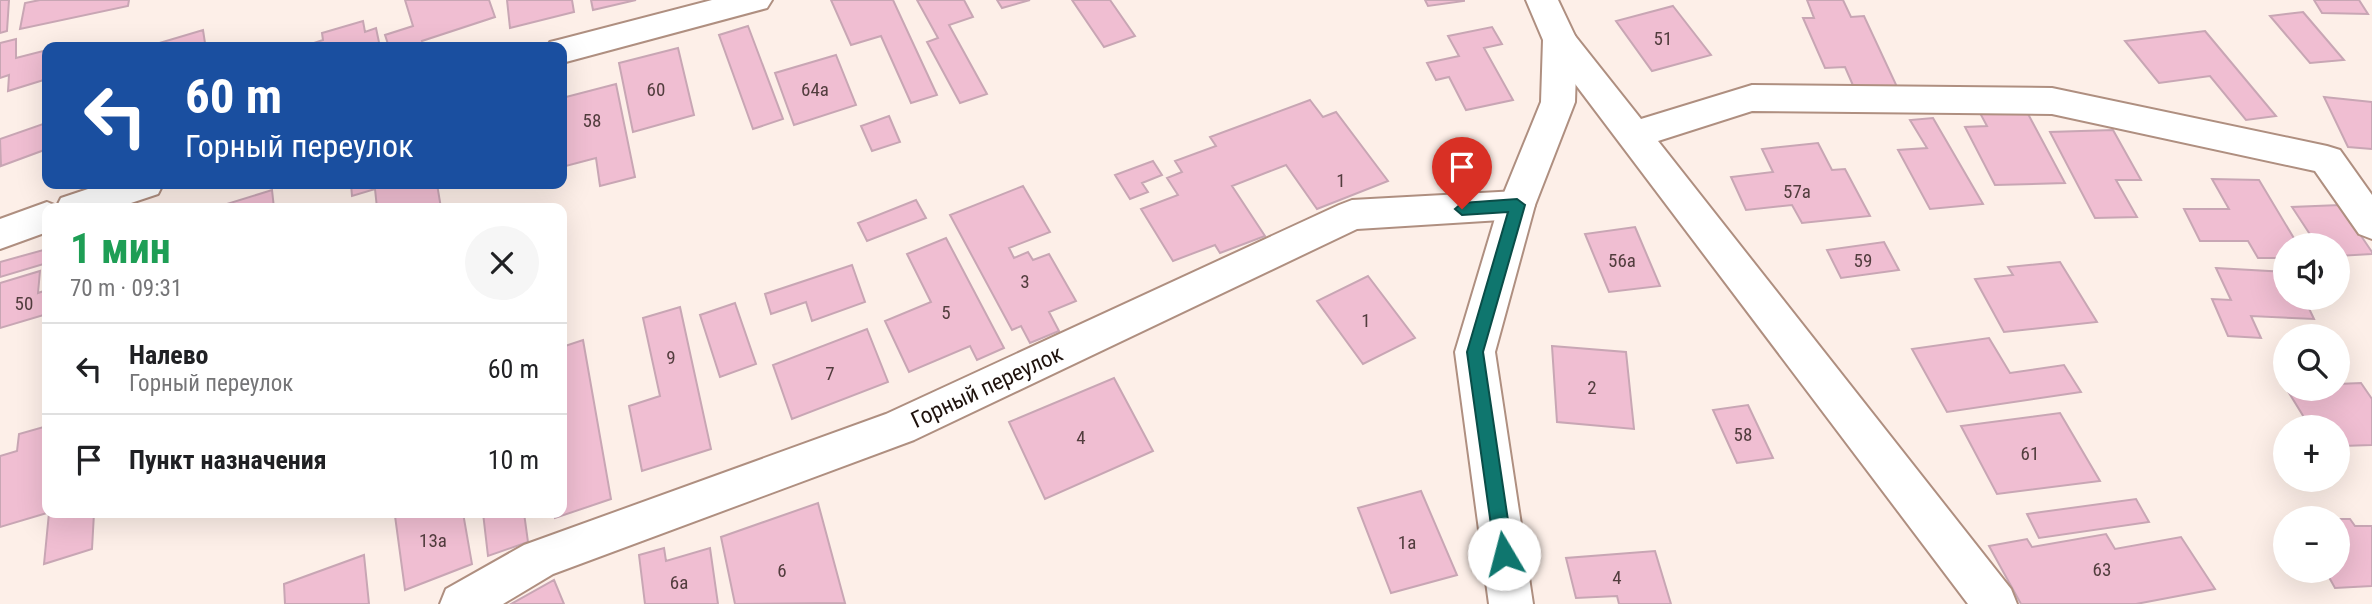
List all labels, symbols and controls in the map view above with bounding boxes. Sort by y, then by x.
house number: 51 [1654,27,1672,50]
text: 60 m [185,68,282,125]
icon: left [70,70,161,161]
house number: 60 [647,78,665,101]
house number: 64а [801,78,829,101]
house number: 58 [583,109,601,132]
text: Горный переулок [185,127,414,165]
pin [1432,137,1492,209]
icon: arrive [1443,148,1481,186]
house number: 1 [1336,169,1346,192]
house number: 57а [1783,180,1811,203]
text: 1 мин [70,224,171,273]
button: close [465,226,539,300]
map controls [2273,233,2350,583]
button: sound [2273,233,2350,310]
house number: 56а [1608,249,1636,272]
house number: 59 [1854,249,1872,272]
house number: 3 [1020,270,1030,293]
text: 70 m · 09:31 [70,275,182,302]
house number: 50 [15,292,33,315]
house number: 5 [941,301,951,324]
house number: 1 [1361,309,1371,332]
button: search [2273,324,2350,401]
text: Налево [129,340,209,370]
street label: Горный переулок [907,340,1067,434]
house number: 9 [666,346,676,369]
icon: left [70,350,108,388]
text: 60 m [488,354,539,384]
house number: 7 [825,362,835,385]
text: Горный переулок [129,370,293,397]
house number: 2 [1587,376,1597,399]
button: + [2273,415,2350,492]
house number: 58 [1734,423,1752,446]
house number: 4 [1076,426,1086,449]
icon: arrive [70,441,108,479]
house number: 61 [2021,442,2039,465]
text: Пункт назначения [129,445,327,475]
text: 10 m [488,445,539,475]
button: − [2273,506,2350,583]
position arrow [1467,517,1541,591]
house number: 13а [419,529,447,552]
house number: 1а [1398,531,1416,554]
house number: 63 [2093,558,2111,581]
house number: 6 [777,559,787,582]
house number: 4 [1612,566,1622,589]
house number: 6а [670,571,688,594]

